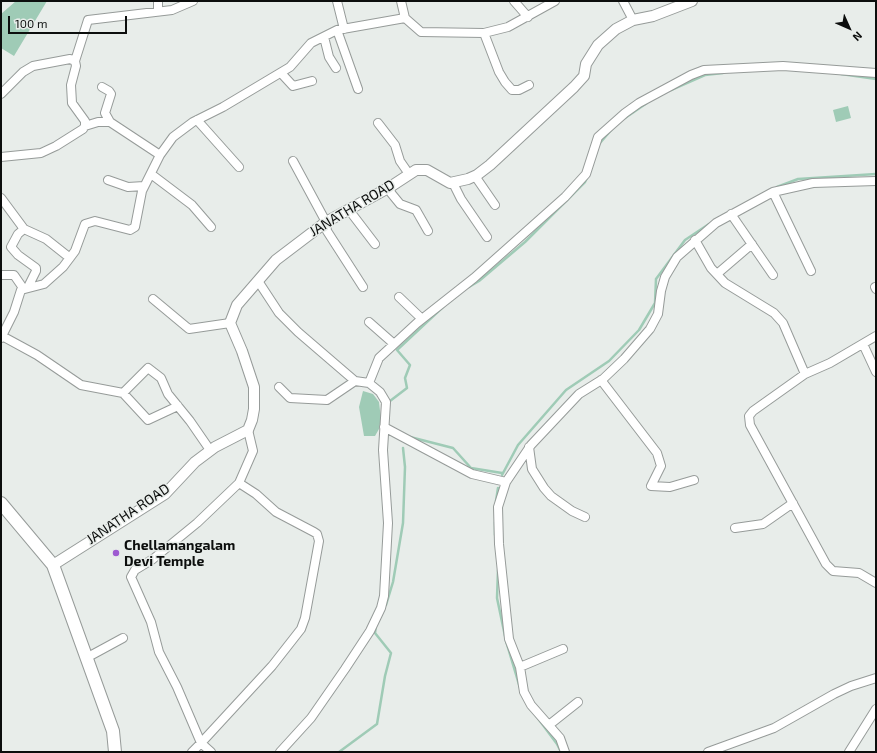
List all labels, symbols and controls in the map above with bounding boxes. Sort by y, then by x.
scale bar [10,8,129,34]
north arrow [829,8,869,48]
text: 100 m [15,16,47,30]
text: N [850,29,865,44]
street label: JANATHA ROAD [306,176,398,240]
street label: JANATHA ROAD [83,480,173,548]
place label: Chellamangalam Devi Temple [124,537,235,570]
marker: Chellamangalam Devi Temple [111,548,121,558]

